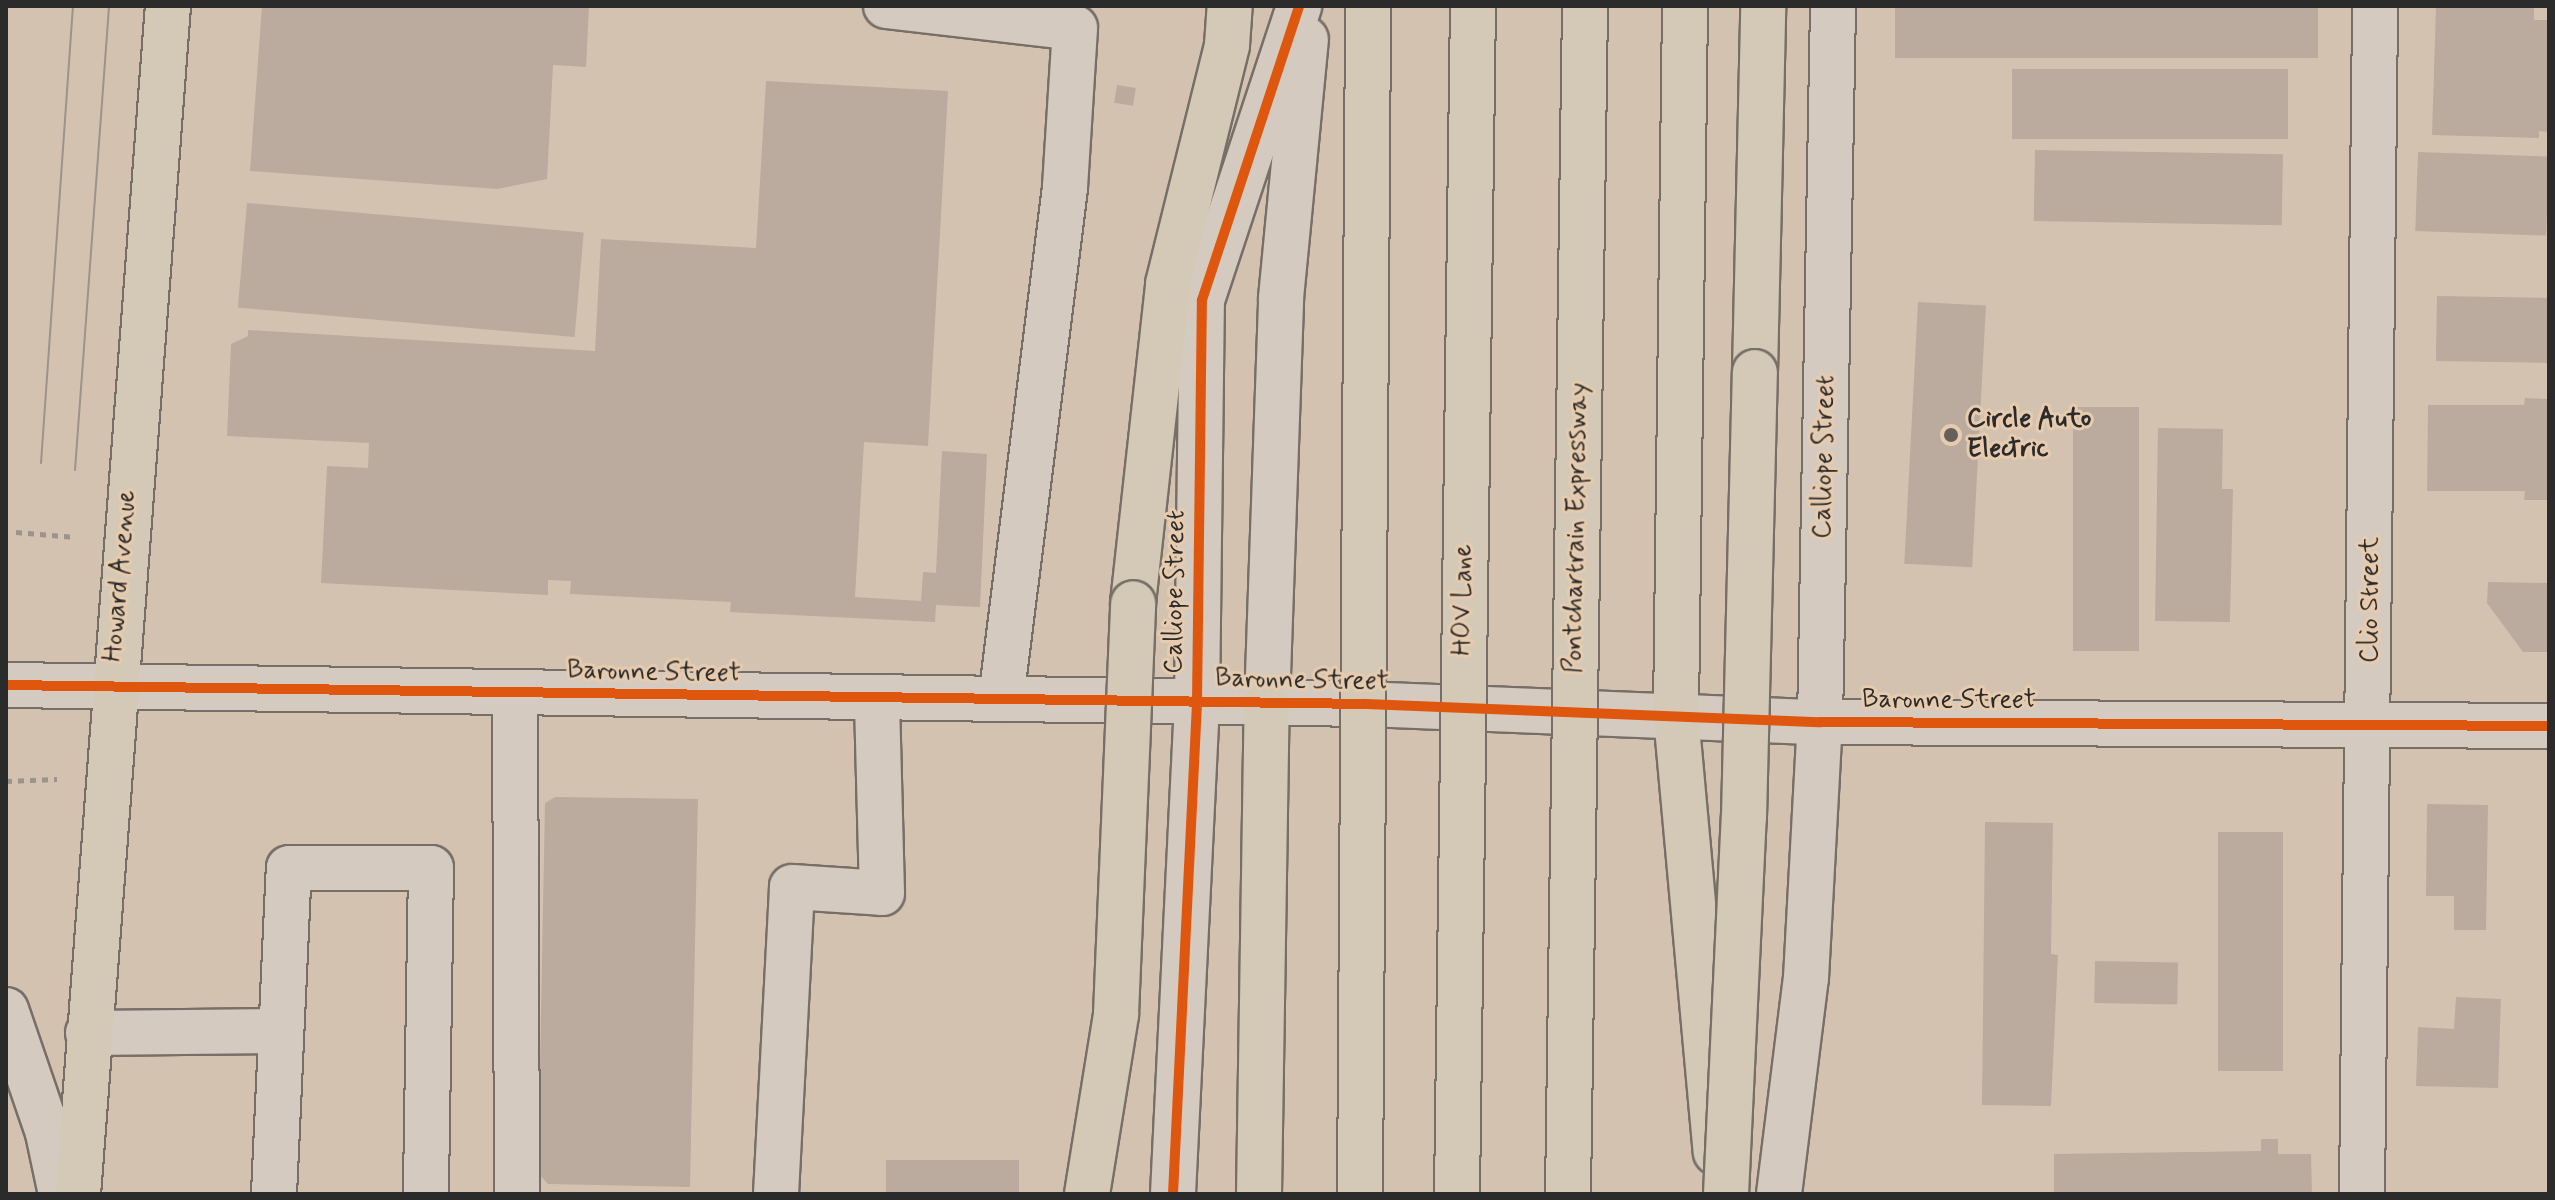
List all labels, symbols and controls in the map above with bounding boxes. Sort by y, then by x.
street label: Calliope Street [1808,373,1842,541]
street label: Pontchartrain Expressway [1559,379,1595,677]
place label: Circle Auto Electric [1967,404,2088,466]
marker: Circle Auto Electric [1942,426,1960,444]
street label: Howard Avenue [98,490,144,662]
street label: Calliope Street [1159,508,1193,676]
street label: Clio Street [2355,537,2387,663]
street label: HOV Lane [1447,543,1481,657]
street label: Baronne Street [567,656,741,690]
street label: Baronne Street [1215,664,1389,698]
street label: Baronne Street [1863,685,2035,717]

